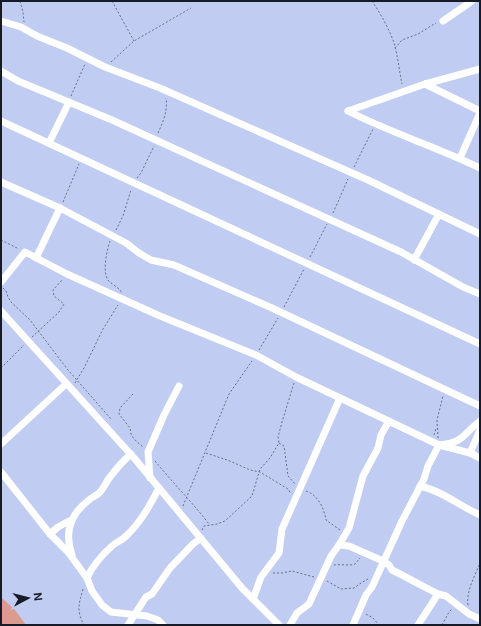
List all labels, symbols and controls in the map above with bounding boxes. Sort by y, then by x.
north arrow [8,578,48,618]
text: N [30,592,45,602]

